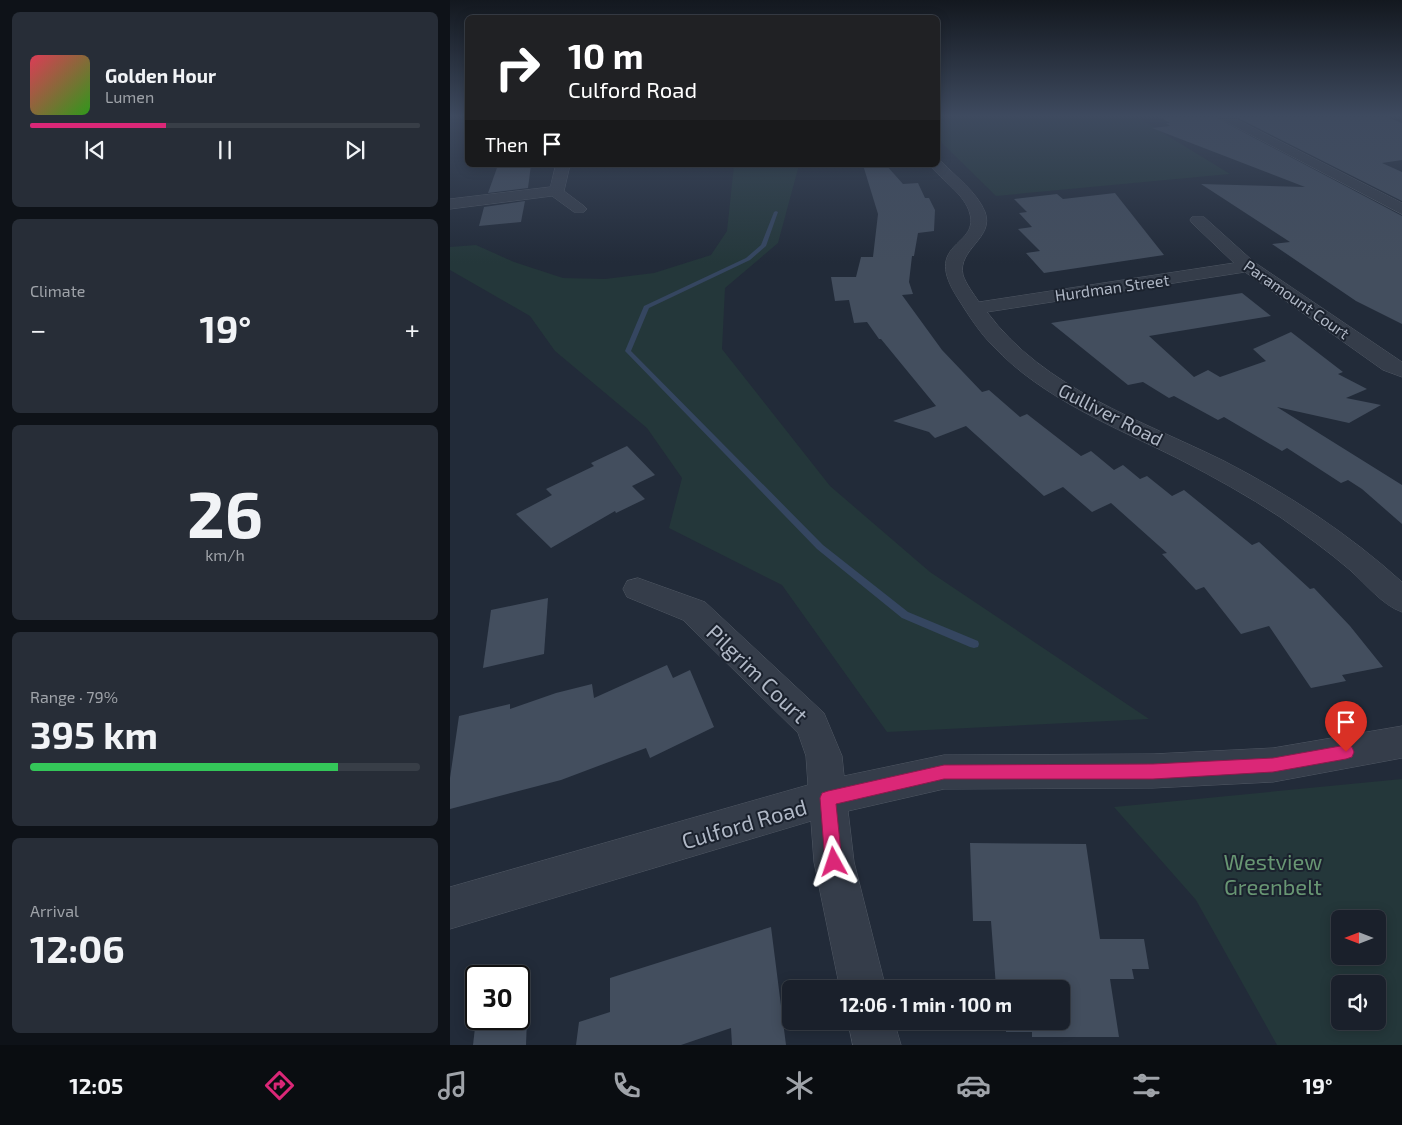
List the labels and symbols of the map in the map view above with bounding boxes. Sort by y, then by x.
street label: Paramount Court [1241,256,1353,342]
street label: Hurdman Street [1054,270,1170,304]
street label: Gulliver Road [1055,378,1167,450]
street label: Pilgrim Court [702,618,814,728]
pin [1325,701,1367,752]
street label: Culford Road [678,793,810,853]
position arrow [807,835,859,887]
park label: Westview Greenbelt [1224,848,1322,899]
north arrow [1331,910,1386,965]
speed limit sign: 30 [465,965,530,1030]

